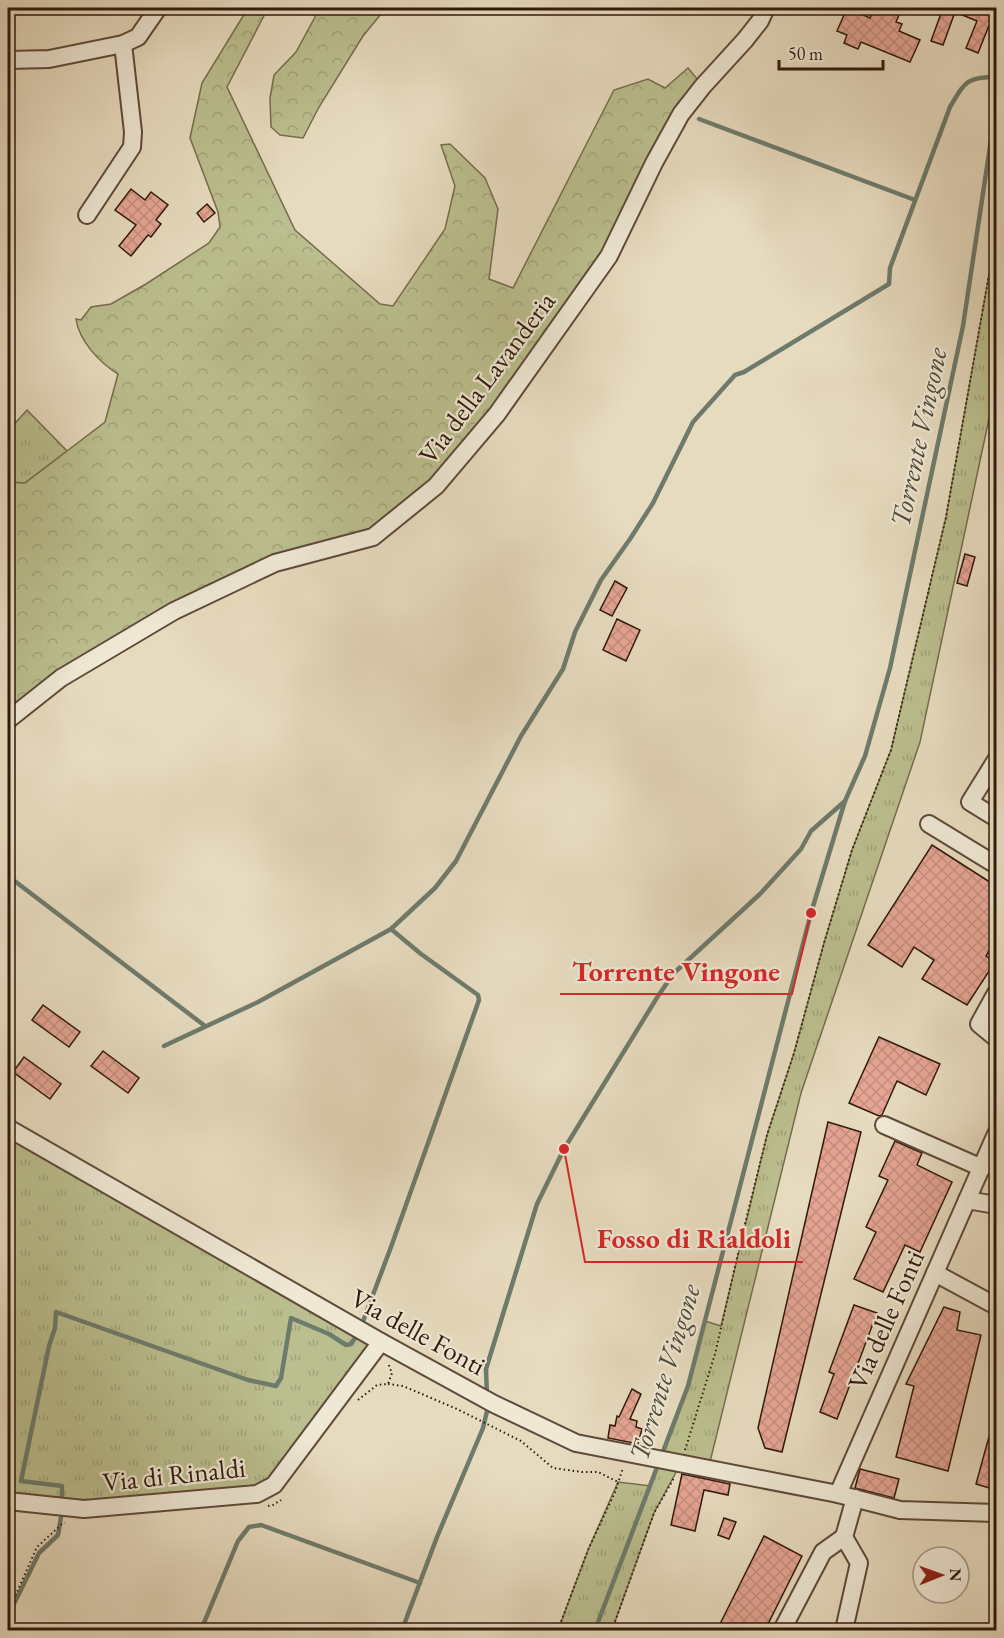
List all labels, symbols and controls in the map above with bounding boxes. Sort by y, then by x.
scale bar [779,33,882,71]
text: 50 m [788,42,823,65]
street label: Via della Lavanderia [410,284,563,471]
water label: Torrente Vingone [881,344,955,530]
callout: Torrente Vingone [560,948,792,994]
text: Torrente Vingone [572,953,780,989]
callout: Fosso di Rialdoli [585,1216,803,1262]
text: Fosso di Rialdoli [597,1220,791,1256]
street label: Via delle Fonti [839,1244,932,1395]
water label: Torrente Vingone [620,1279,708,1465]
street label: Via delle Fonti [345,1280,492,1383]
street label: Via di Rinaldi [101,1450,248,1499]
north arrow [911,1545,971,1605]
text: N [945,1568,966,1581]

